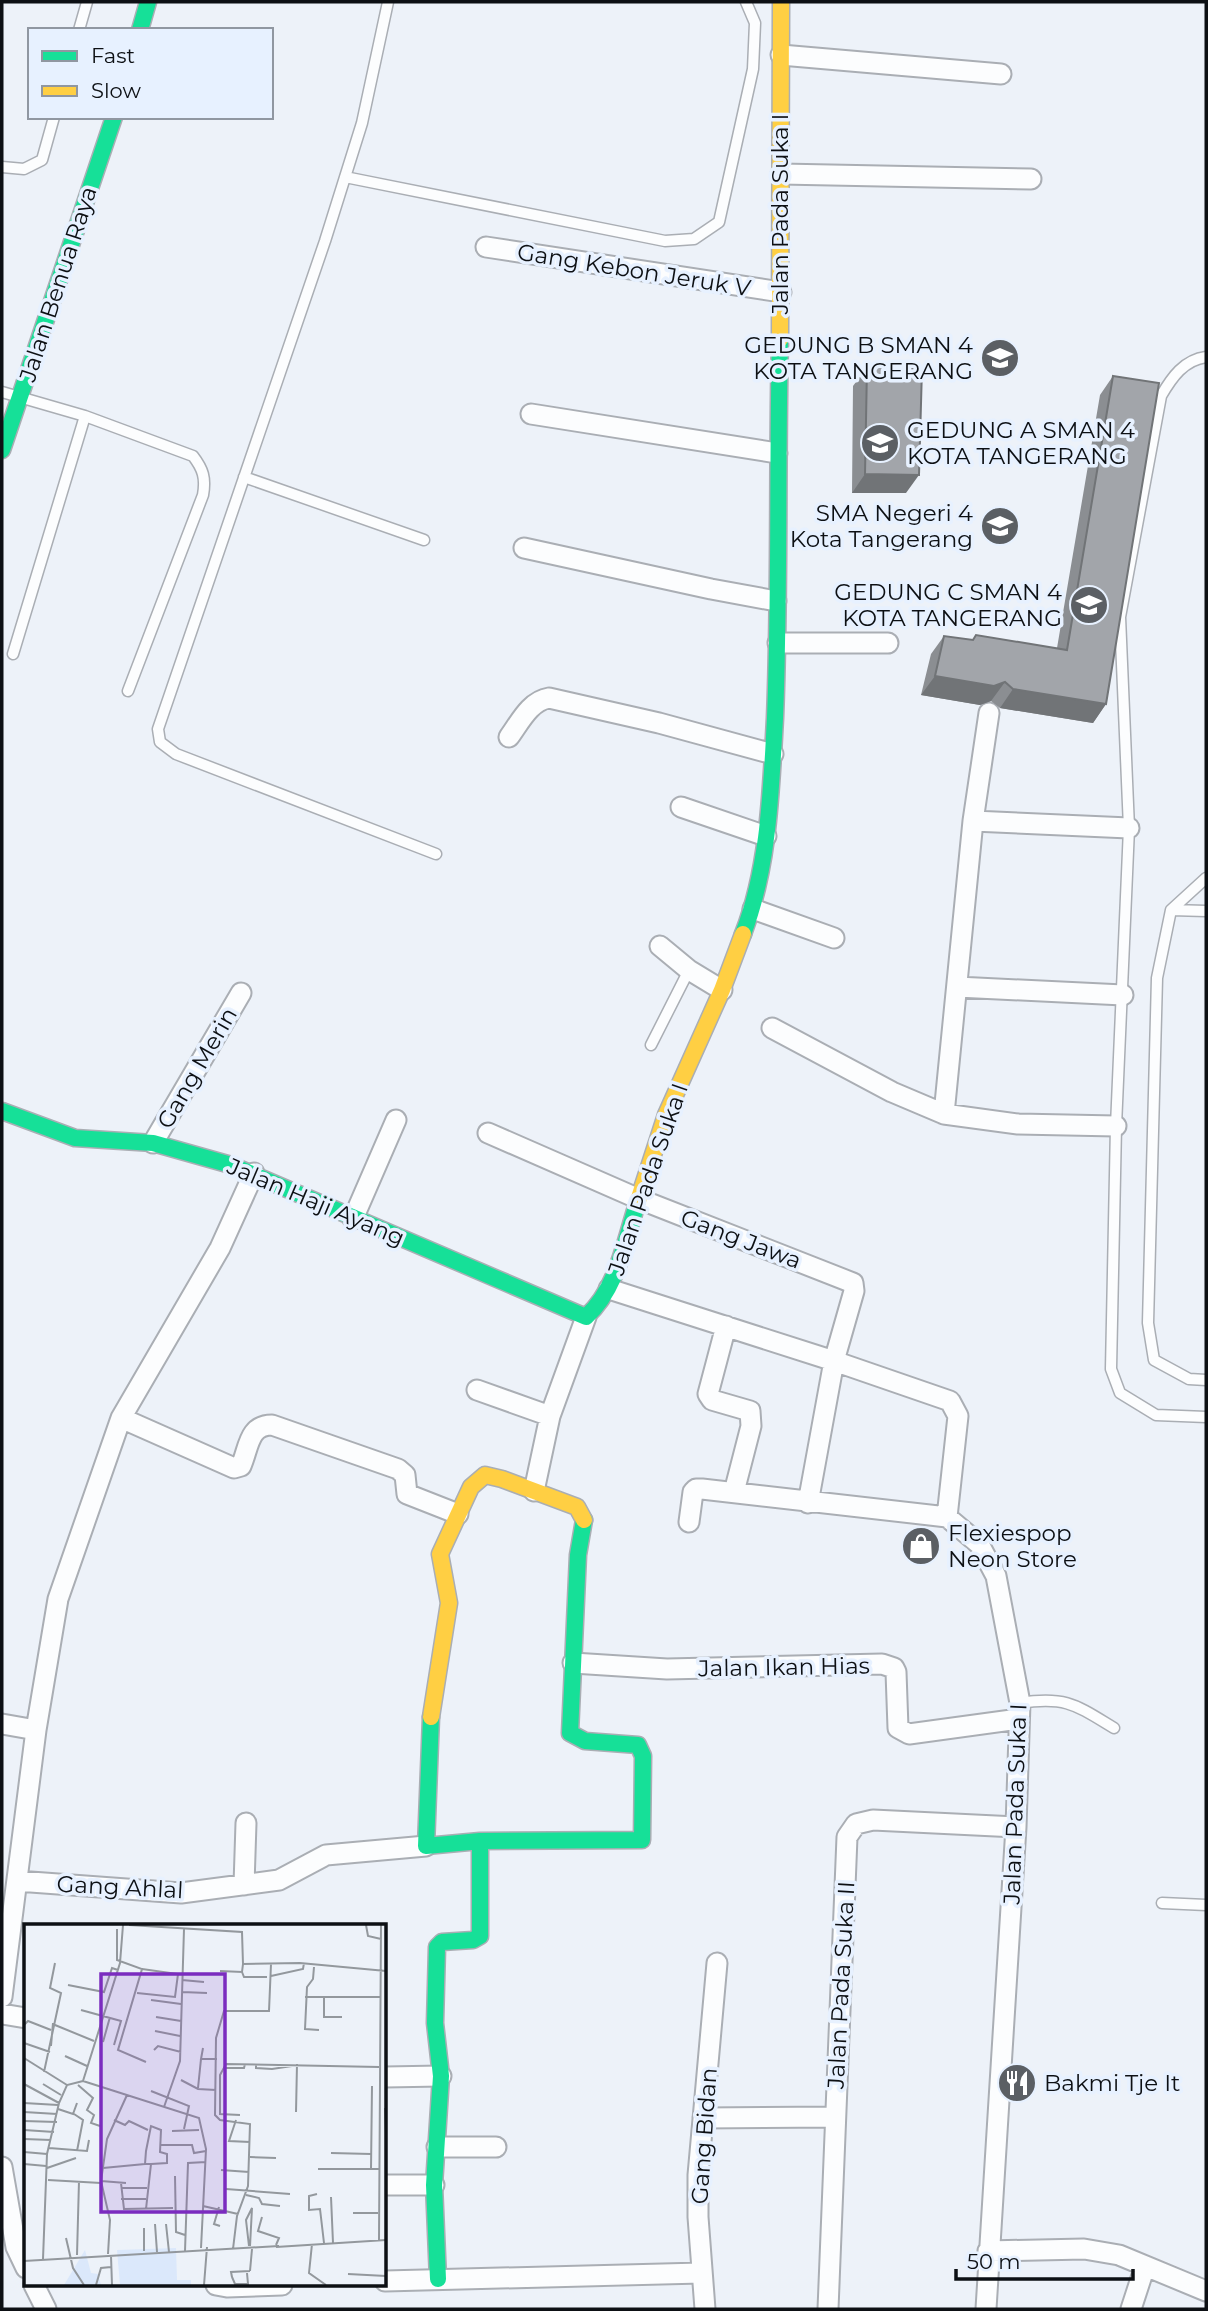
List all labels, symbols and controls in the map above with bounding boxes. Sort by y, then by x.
legend [28,28,273,119]
text: Fast [91,43,135,68]
text: Slow [91,78,141,103]
street label: Jalan Pada Suka I [766,113,794,316]
street label: Jalan Benua Raya [13,183,103,386]
street label: Gang Kebon Jeruk V [515,238,754,302]
place label: GEDUNG B SMAN 4 KOTA TANGERANG [744,331,973,385]
school or university icon: GEDUNG B SMAN 4 KOTA TANGERANG [979,337,1021,379]
place label: GEDUNG A SMAN 4 KOTA TANGERANG [907,416,1135,470]
school or university icon: GEDUNG A SMAN 4 KOTA TANGERANG [859,422,901,464]
place label: SMA Negeri 4 Kota Tangerang [790,499,973,553]
school or university icon: SMA Negeri 4 Kota Tangerang [979,505,1021,547]
place label: GEDUNG C SMAN 4 KOTA TANGERANG [834,578,1062,632]
school or university icon: GEDUNG C SMAN 4 KOTA TANGERANG [1068,584,1110,626]
street label: Gang Merin [151,1002,243,1134]
street label: Jalan Pada Suka I [602,1079,694,1280]
street label: Jalan Haji Ayang [222,1152,409,1252]
street label: Gang Jawa [677,1203,805,1275]
place label: Flexiespop Neon Store [948,1519,1077,1573]
shop icon: Flexiespop Neon Store [900,1525,942,1567]
street label: Jalan Ikan Hias [697,1652,870,1683]
street label: Jalan Pada Suka I [997,1703,1032,1906]
street label: Gang Ahlal [56,1870,184,1904]
street label: Jalan Pada Suka II [822,1880,860,2091]
inset map [24,1924,387,2286]
restaurant icon: Bakmi Tje It [996,2062,1038,2104]
street label: Gang Bidan [685,2067,723,2205]
place label: Bakmi Tje It [1044,2069,1180,2097]
scale bar [956,2238,1133,2282]
text: 50 m [967,2249,1021,2274]

